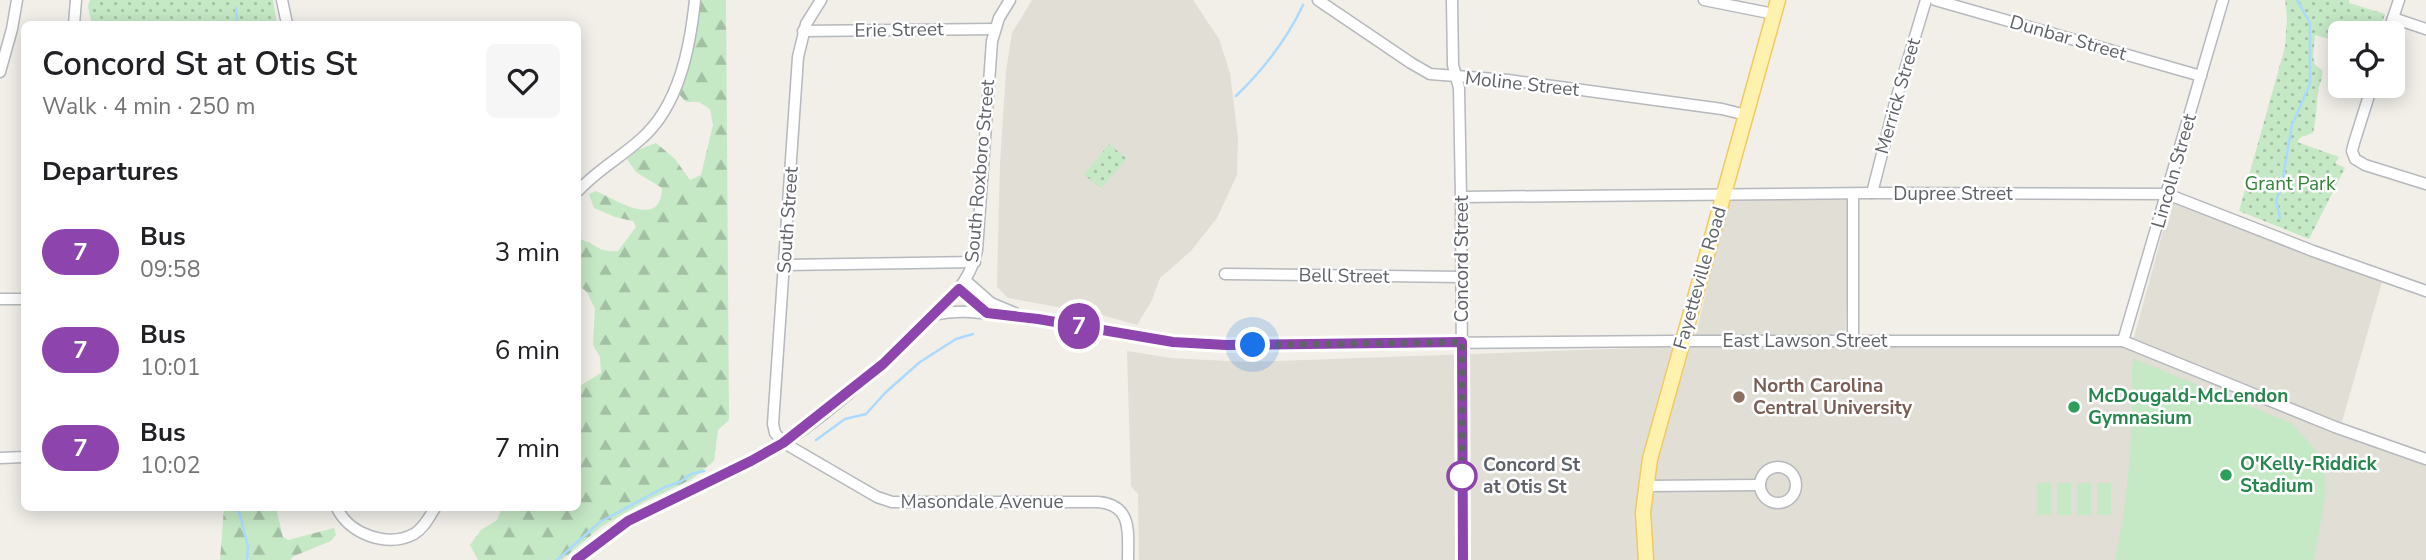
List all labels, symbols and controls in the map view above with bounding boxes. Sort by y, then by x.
street label: Dunbar Street [2007,9,2130,67]
street label: Erie Street [854,16,944,44]
map controls [2328,21,2405,98]
button: locate [2328,21,2405,98]
street label: Merrick Street [1869,35,1927,157]
text: Concord St at Otis St [42,42,357,87]
button: heart [486,44,560,118]
street label: Moline Street [1464,65,1581,103]
street label: South Roxboro Street [959,78,1001,264]
text: Walk · 4 min · 250 m [42,91,255,122]
street label: Lincoln Street [2145,110,2203,231]
text: Departures [42,154,178,189]
street label: South Street [771,165,805,274]
park label: Grant Park [2245,171,2336,197]
street label: Dupree Street [1893,181,2013,207]
street label: Concord Street [1449,195,1475,323]
street label: Fayetteville Road [1667,204,1733,352]
text: Bus [140,219,186,254]
text: 3 min [495,235,560,270]
text: 7 [73,236,88,268]
text: 09:58 [140,254,200,285]
street label: Bell Street [1298,262,1390,290]
line badge: 7 [1056,303,1102,349]
text: 7 [1072,310,1086,342]
text: Bus [140,317,186,352]
your location [1235,327,1270,362]
street label: East Lawson Street [1723,328,1888,354]
text: 6 min [495,333,560,368]
text: 7 [73,334,88,366]
text: 10:01 [140,352,200,383]
place label: North Carolina Central University [1753,373,1913,421]
place label: McDougald-McLendon Gymnasium [2088,383,2288,431]
marker: North Carolina Central University [1731,389,1747,405]
marker: McDougald-McLendon Gymnasium [2066,399,2082,415]
text: Bus [140,415,186,450]
text: 7 min [495,431,560,466]
text: 7 [73,432,88,464]
text: 10:02 [140,450,200,481]
place label: O'Kelly-Riddick Stadium [2240,451,2377,499]
place label: Concord St at Otis St [1483,452,1581,500]
marker: Concord St at Otis St [1447,461,1477,491]
marker: O'Kelly-Riddick Stadium [2218,467,2234,483]
street label: Masondale Avenue [900,489,1064,515]

